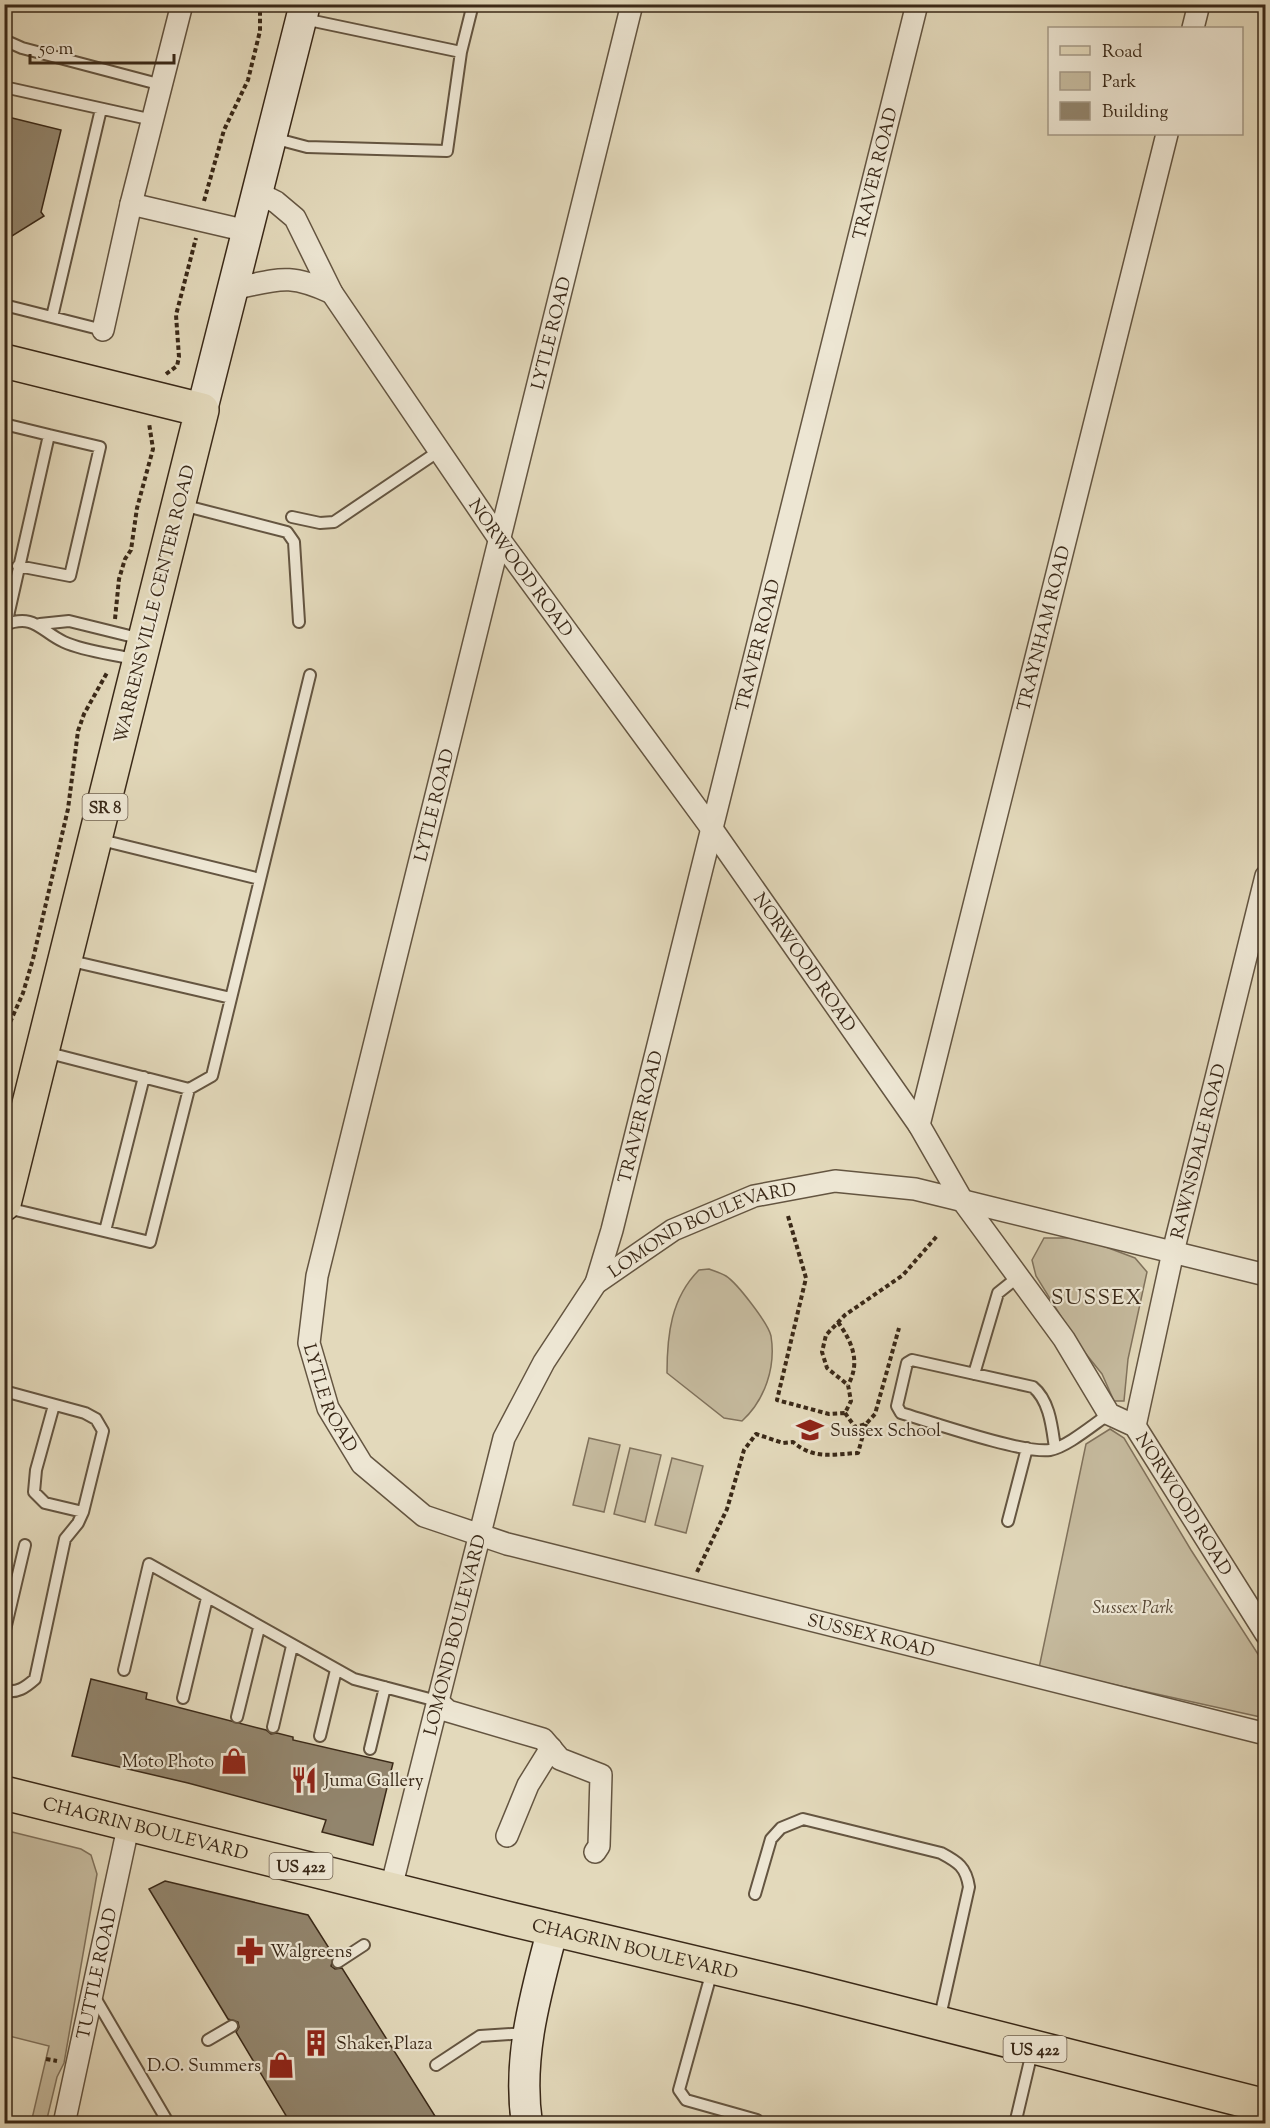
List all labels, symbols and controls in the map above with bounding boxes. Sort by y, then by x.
scale bar [30,27,174,65]
legend [1048,27,1243,135]
text: 50 m [38,37,74,63]
text: Road [1102,40,1142,66]
text: Park [1102,70,1137,96]
text: Building [1102,100,1168,126]
street label: TRAVER ROAD [848,105,906,243]
street label: LYTLE ROAD [526,274,580,393]
street label: WARRENSVILLE CENTER ROAD [109,462,203,747]
street label: NORWOOD ROAD [461,494,578,643]
street label: TRAYNHAM ROAD [1012,543,1078,714]
street label: TRAVER ROAD [730,577,788,715]
street label: LYTLE ROAD [409,746,463,865]
road number: SR 8 [82,794,128,820]
street label: NORWOOD ROAD [746,888,861,1038]
street label: TRAVER ROAD [613,1048,671,1186]
street label: RAWNSDALE ROAD [1166,1061,1234,1242]
street label: LOMOND BOULEVARD [604,1177,799,1286]
district label: SUSSEX [1051,1284,1143,1314]
street label: LYTLE ROAD [295,1341,363,1458]
school or university icon: Sussex School [795,1415,825,1445]
place label: Sussex School [830,1419,941,1445]
street label: NORWOOD ROAD [1128,1428,1237,1582]
street label: LOMOND BOULEVARD [419,1532,494,1739]
park label: Sussex Park [1092,1596,1174,1622]
street label: SUSSEX ROAD [804,1609,937,1666]
shop icon: Moto Photo [219,1746,249,1776]
place label: Moto Photo [122,1750,214,1776]
restaurant icon: Juma Gallery [289,1765,319,1795]
place label: Juma Gallery [323,1769,424,1795]
street label: CHAGRIN BOULEVARD [40,1792,251,1868]
road number: US 422 [270,1853,332,1879]
street label: TUTTLE ROAD [72,1906,125,2042]
street label: CHAGRIN BOULEVARD [529,1914,740,1988]
pharmacy icon: Walgreens [235,1936,265,1966]
place label: Walgreens [270,1940,352,1966]
building icon: Shaker Plaza [301,2028,331,2058]
place label: Shaker Plaza [336,2032,433,2058]
road number: US 422 [1004,2036,1066,2062]
shop icon: D.O. Summers [266,2050,296,2080]
place label: D.O. Summers [147,2054,261,2080]

